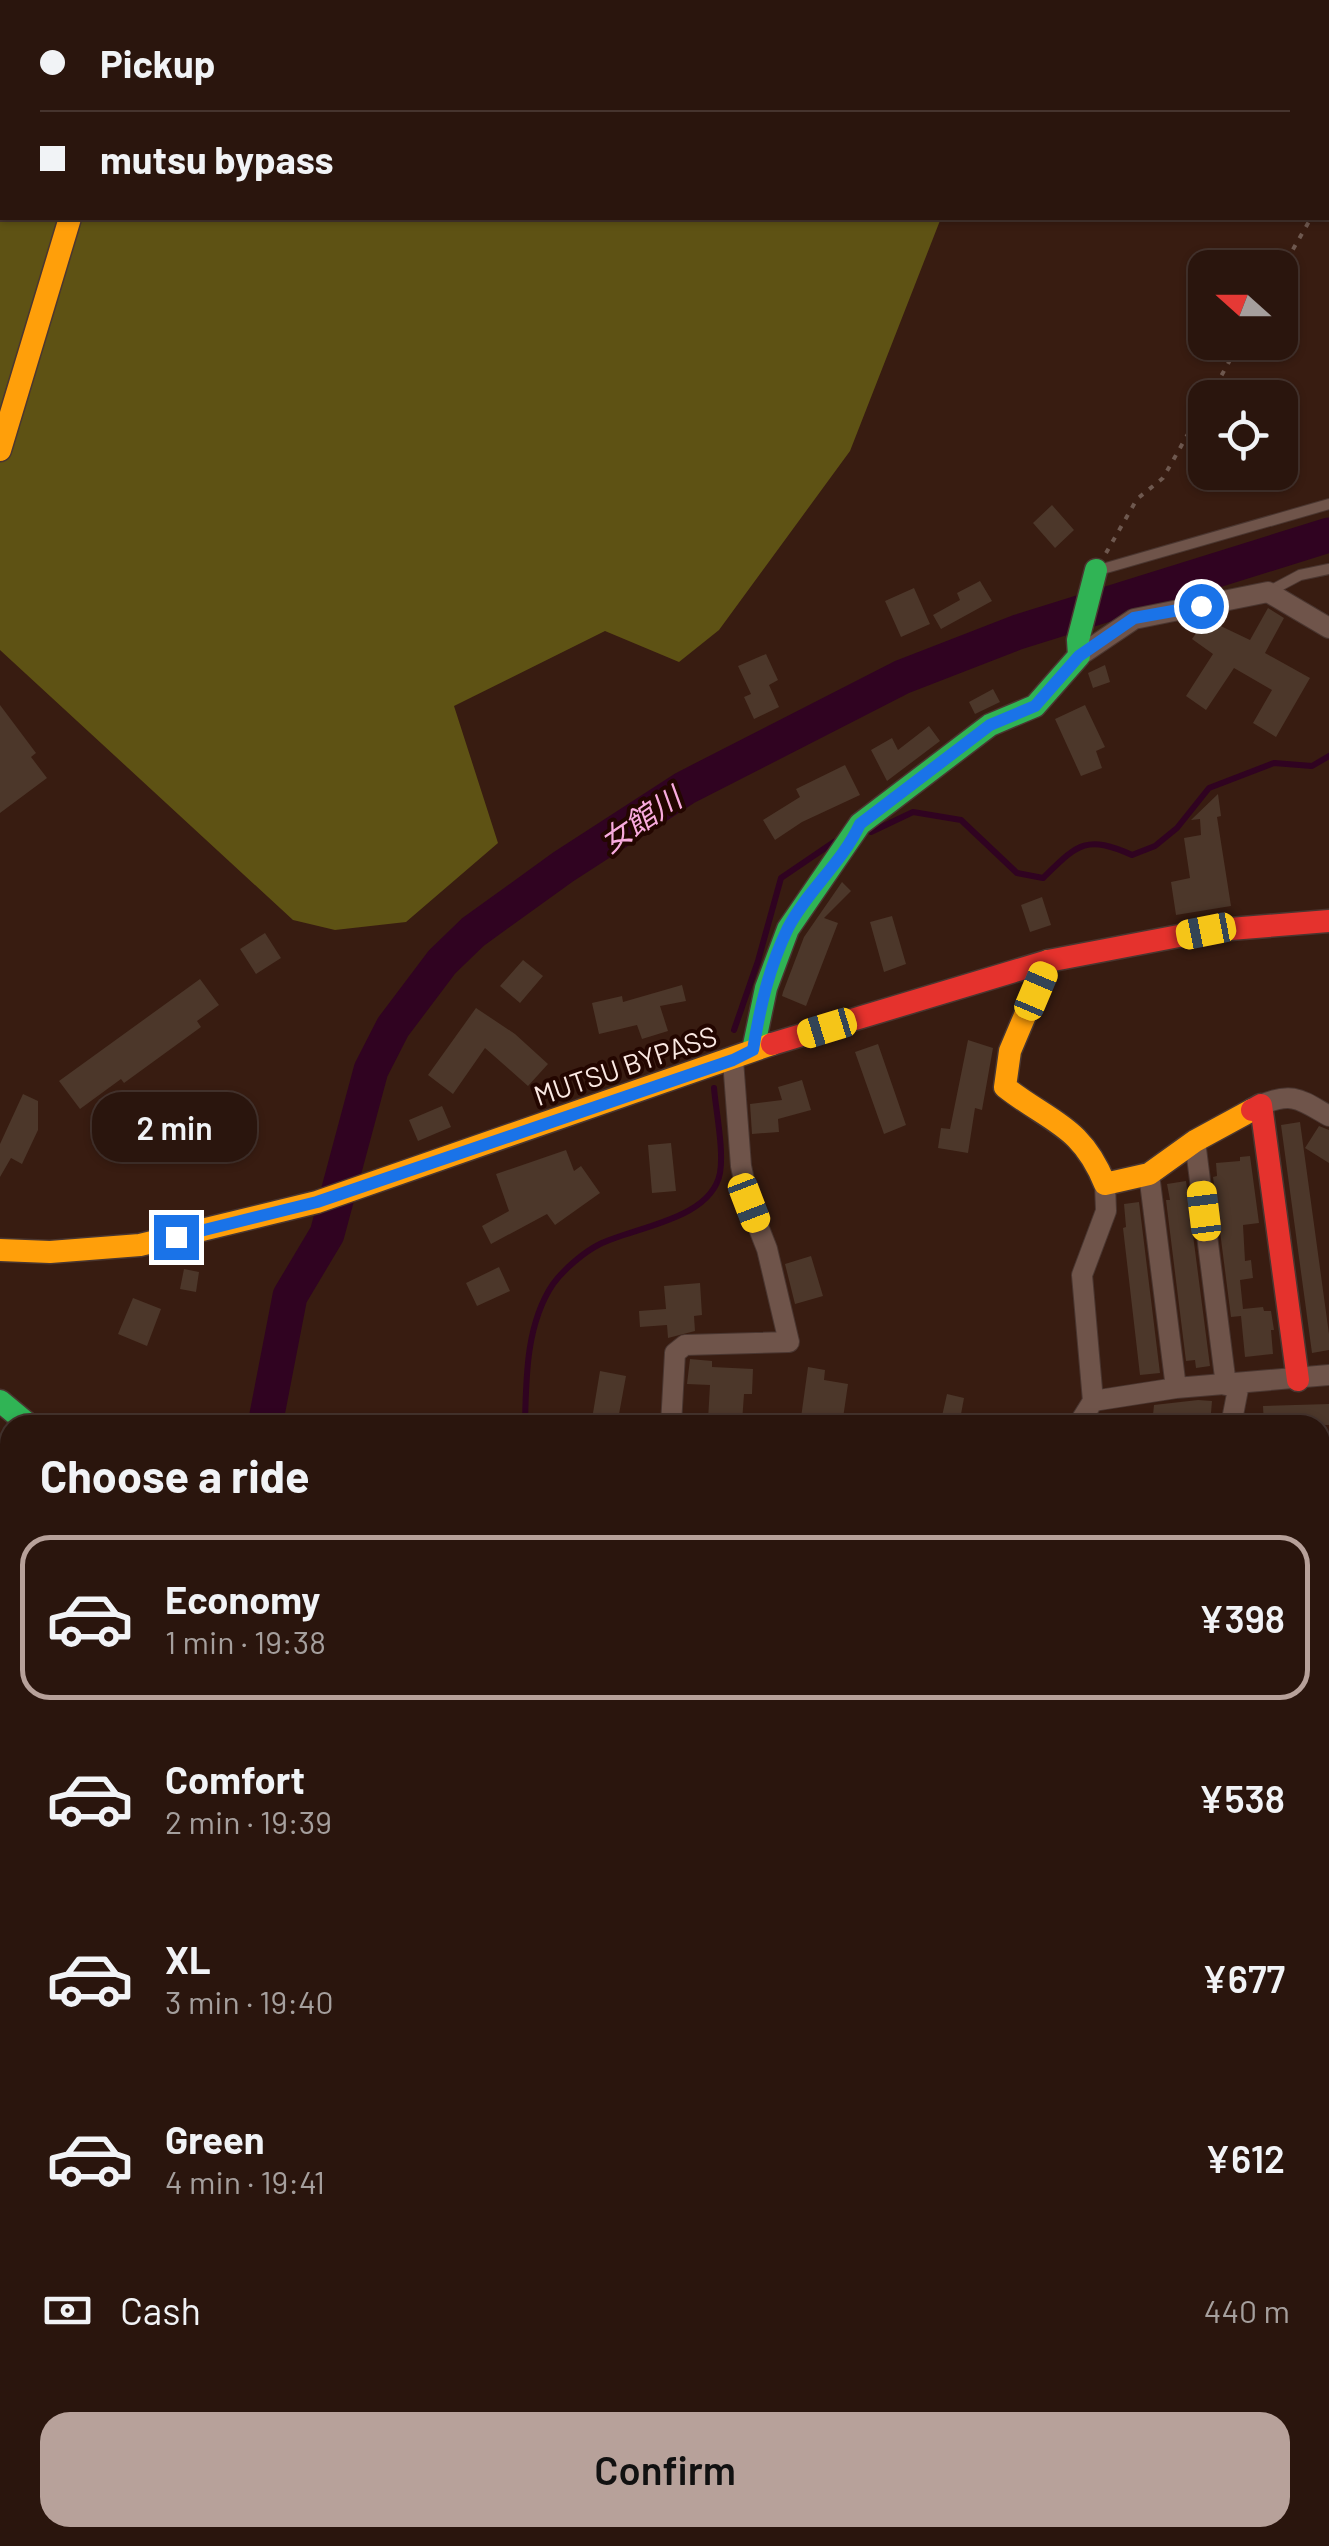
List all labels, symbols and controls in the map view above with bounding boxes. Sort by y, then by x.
text: Pickup [100,40,215,86]
text: mutsu bypass [100,136,334,182]
north arrow [1188,250,1298,360]
map controls [1188,250,1298,490]
button: locate [1188,380,1298,490]
route start [1179,584,1224,629]
water label: 女館川 [593,777,690,859]
car [1174,911,1238,951]
car [1010,958,1062,1024]
car [794,1005,860,1051]
street label: MUTSU BYPASS [529,1018,721,1112]
callout: 2 min [94,1092,258,1162]
text: 2 min [136,1108,213,1146]
car [724,1170,774,1236]
car [1185,1179,1223,1243]
route end [154,1215,199,1260]
text: Choose a ride [40,1448,310,1502]
icon: car [45,1573,135,1663]
text: Economy [165,1576,320,1622]
text: ¥398 [1198,1595,1285,1641]
text: 1 min · 19:38 [165,1622,326,1660]
icon: car [45,1753,135,1843]
text: Comfort [165,1756,305,1802]
text: ¥538 [1198,1775,1285,1821]
text: 2 min · 19:39 [165,1802,332,1840]
icon: car [45,1933,135,2023]
text: XL [165,1936,211,1982]
text: ¥677 [1202,1955,1285,2001]
text: 3 min · 19:40 [165,1982,334,2020]
icon: car [45,2113,135,2203]
text: Green [165,2116,265,2162]
text: ¥612 [1205,2135,1285,2181]
text: 4 min · 19:41 [165,2162,325,2200]
icon: cash [40,2283,95,2338]
text: Cash [120,2287,201,2333]
text: 440 m [1204,2291,1290,2329]
button: Confirm [40,2412,1290,2527]

